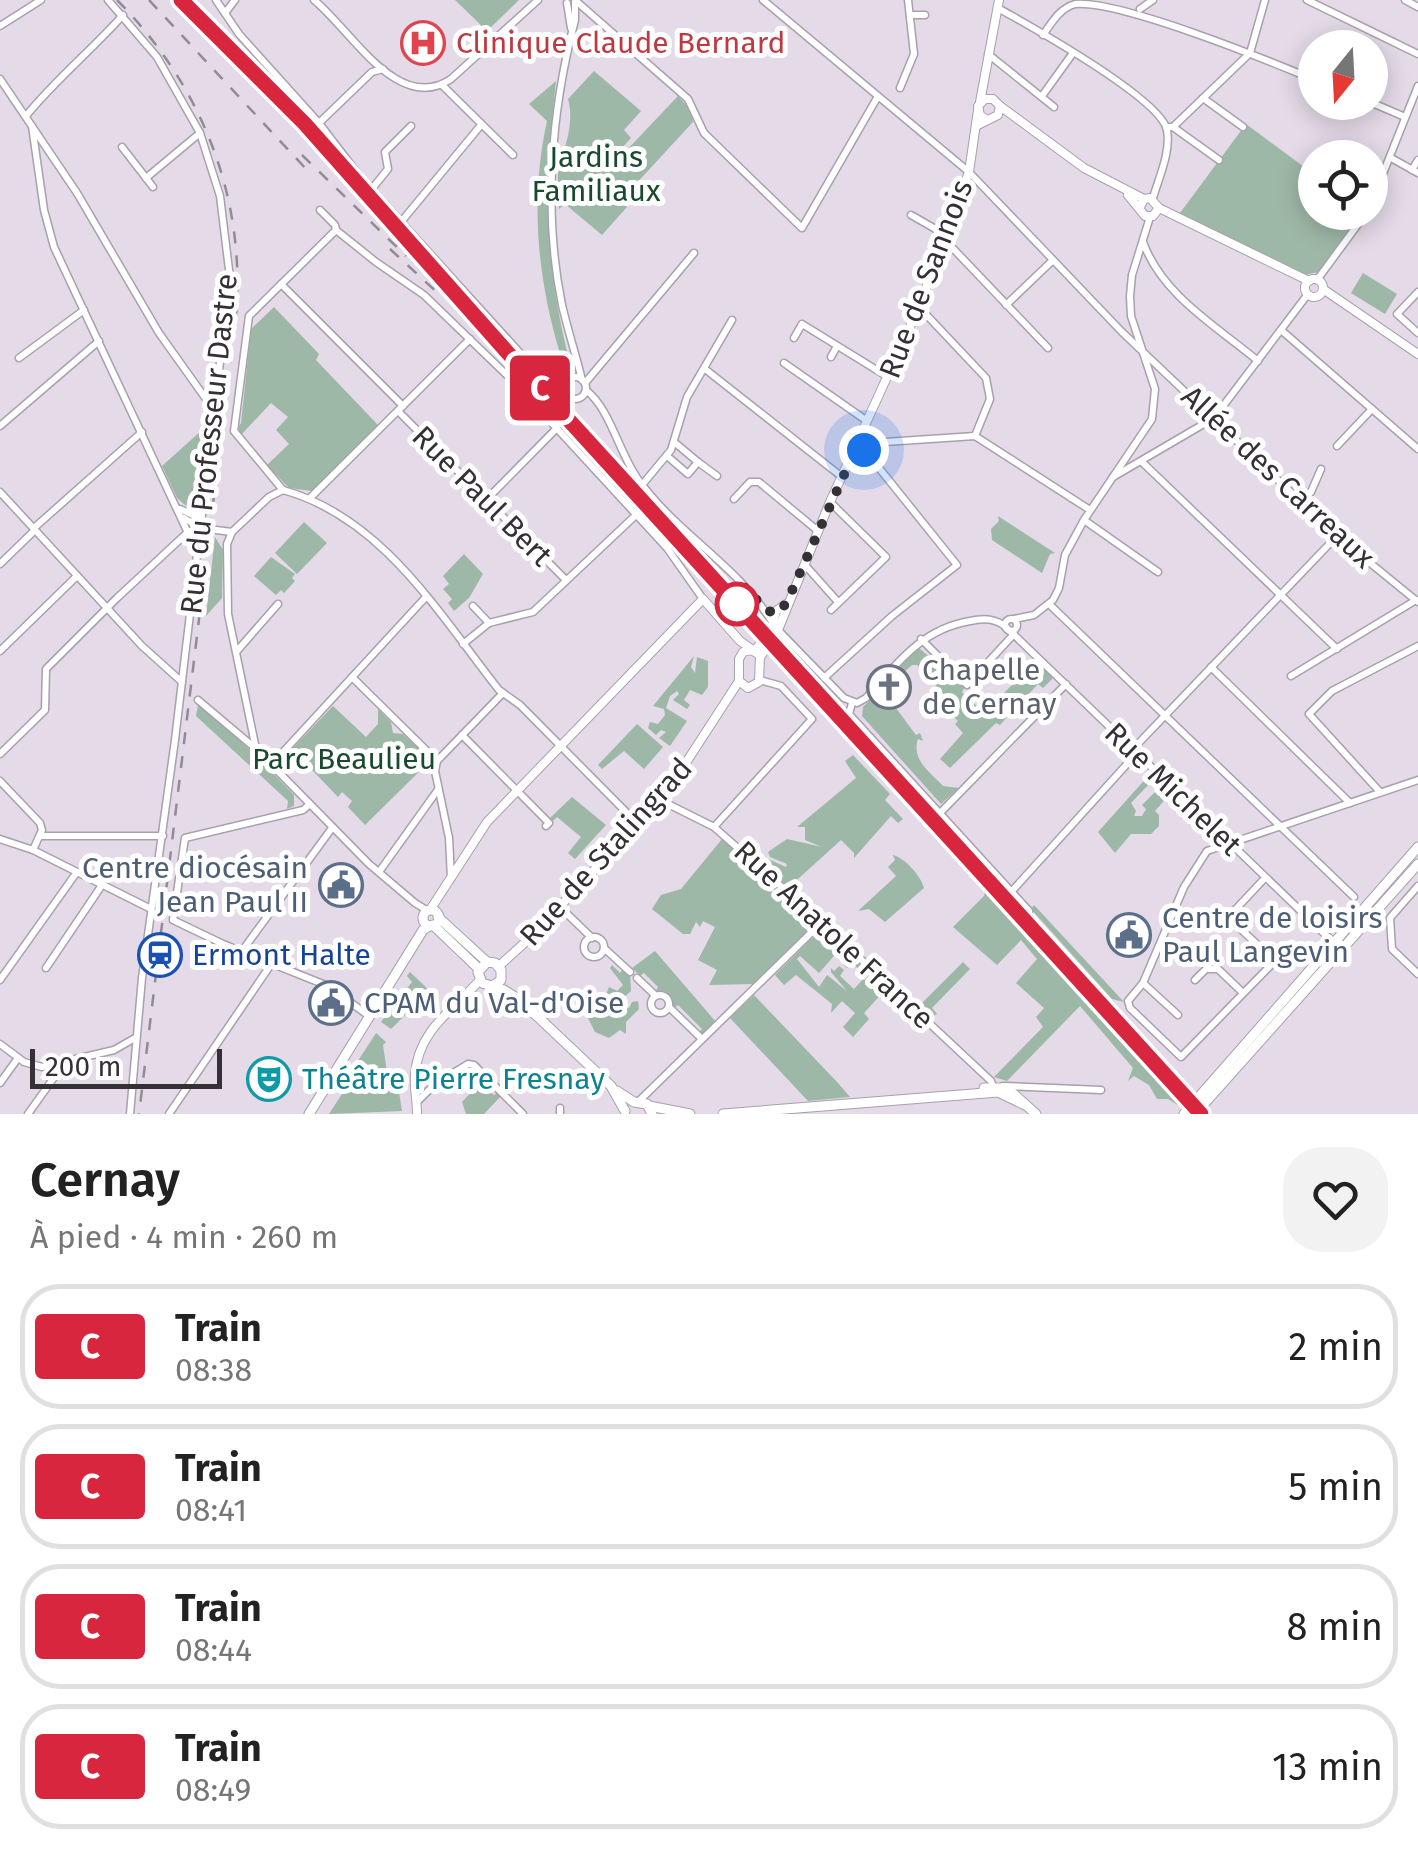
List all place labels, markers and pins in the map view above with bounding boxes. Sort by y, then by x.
hospital icon: Clinique Claude Bernard [400,20,446,66]
place label: Clinique Claude Bernard [456,25,785,61]
unlabelled marker [716,583,758,625]
place label: Chapelle de Cernay [922,652,1057,722]
church icon: Chapelle de Cernay [866,664,912,710]
place label: Centre diocésain Jean Paul II [82,850,308,920]
public building icon: Centre diocésain Jean Paul II [318,862,364,908]
place label: Centre de loisirs Paul Langevin [1162,900,1382,970]
public building icon: Centre de loisirs Paul Langevin [1106,912,1152,958]
station icon: Ermont Halte [137,932,183,978]
place label: Ermont Halte [192,937,371,973]
public building icon: CPAM du Val-d'Oise [308,980,354,1026]
place label: CPAM du Val-d'Oise [364,985,624,1021]
theatre icon: Théâtre Pierre Fresnay [246,1056,292,1102]
place label: Théâtre Pierre Fresnay [302,1061,605,1097]

